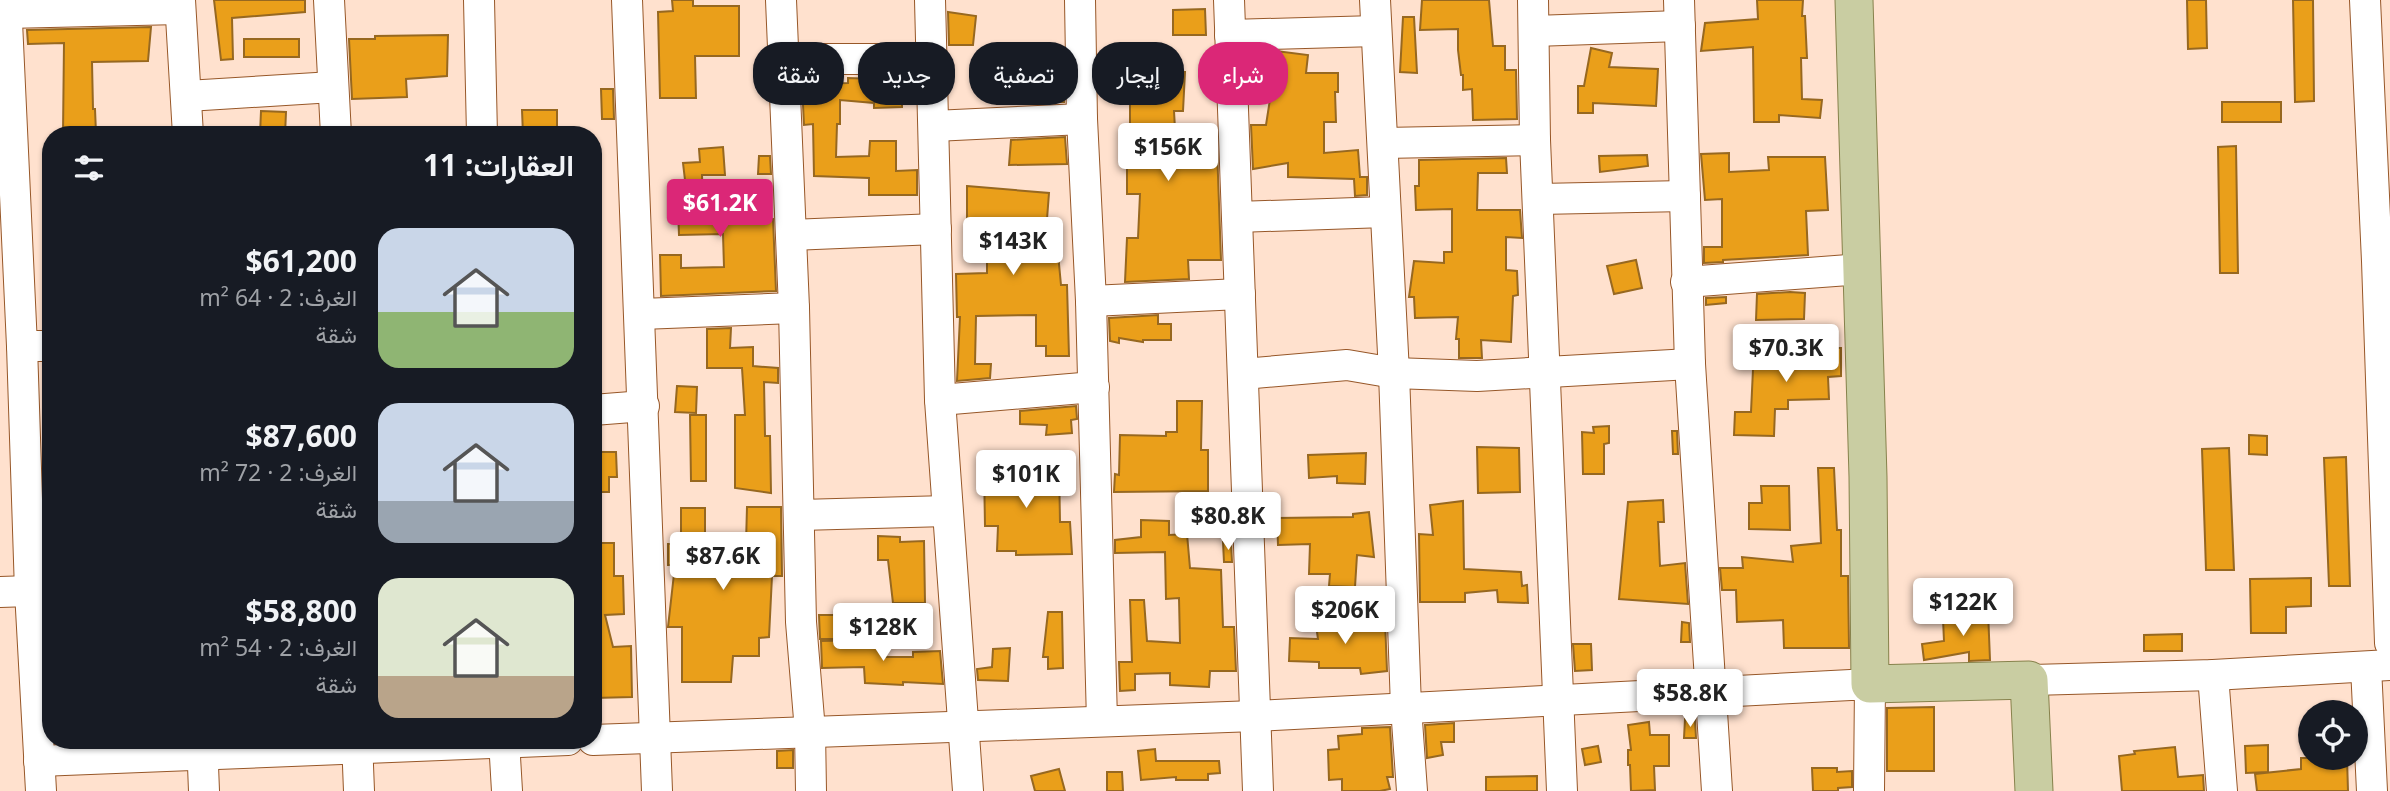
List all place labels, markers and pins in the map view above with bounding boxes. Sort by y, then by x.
pin: $156K [1119,124,1217,183]
pin: $61.2K [663,180,777,239]
pin: $143K [964,218,1062,277]
pin: $70.3K [1729,324,1843,384]
pin: $101K [977,450,1075,510]
pin: $80.8K [1171,492,1285,552]
pin: $87.6K [666,532,780,592]
pin: $122K [1914,578,2012,638]
pin: $206K [1296,586,1394,646]
pin: $128K [834,604,932,663]
pin: $58.8K [1633,670,1747,729]

